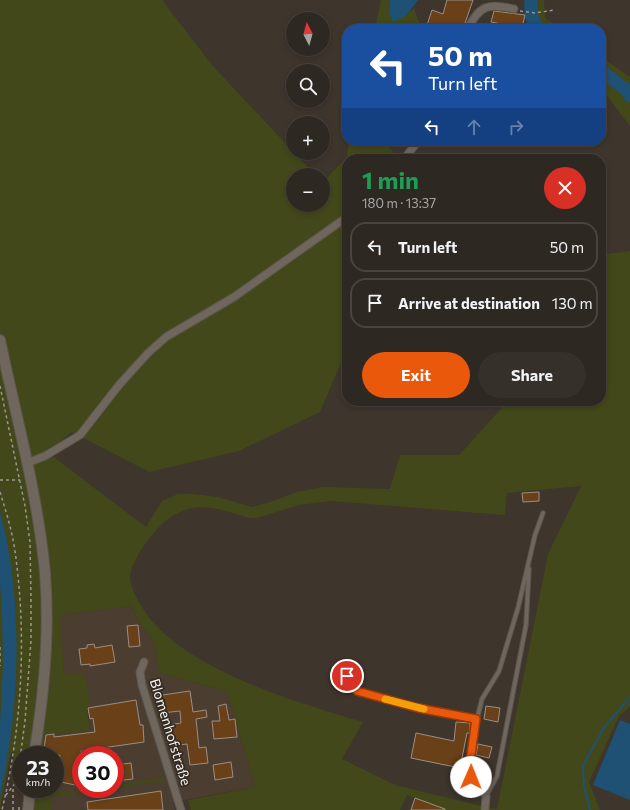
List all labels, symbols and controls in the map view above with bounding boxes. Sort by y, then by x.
north arrow [286,12,330,56]
map controls [286,12,330,212]
text: 50 m [428,38,493,72]
icon: left [362,40,414,92]
button: search [286,64,330,108]
text: Turn left [428,72,497,94]
button: + [286,116,330,160]
icon: left [421,116,443,138]
icon: ahead [463,116,485,138]
icon: right [505,116,527,138]
text: 1 min [362,165,419,194]
button: close [544,167,586,209]
button: − [286,168,330,212]
text: 180 m · 13:37 [362,195,436,211]
icon: left [364,236,386,258]
text: Turn left [398,238,457,256]
text: 50 m [550,238,584,256]
icon: arrive [364,292,386,314]
text: Arrive at destination [398,294,540,312]
text: 130 m [552,294,593,312]
button: Exit [362,352,470,398]
button: Share [478,352,586,398]
pin [330,659,364,693]
icon: arrive [336,665,358,687]
street label: Blomenhofstraße [147,676,195,788]
speed limit sign: 30 [72,746,124,798]
text: 23 [26,755,50,779]
position arrow [450,756,492,798]
text: km/h [26,776,50,788]

